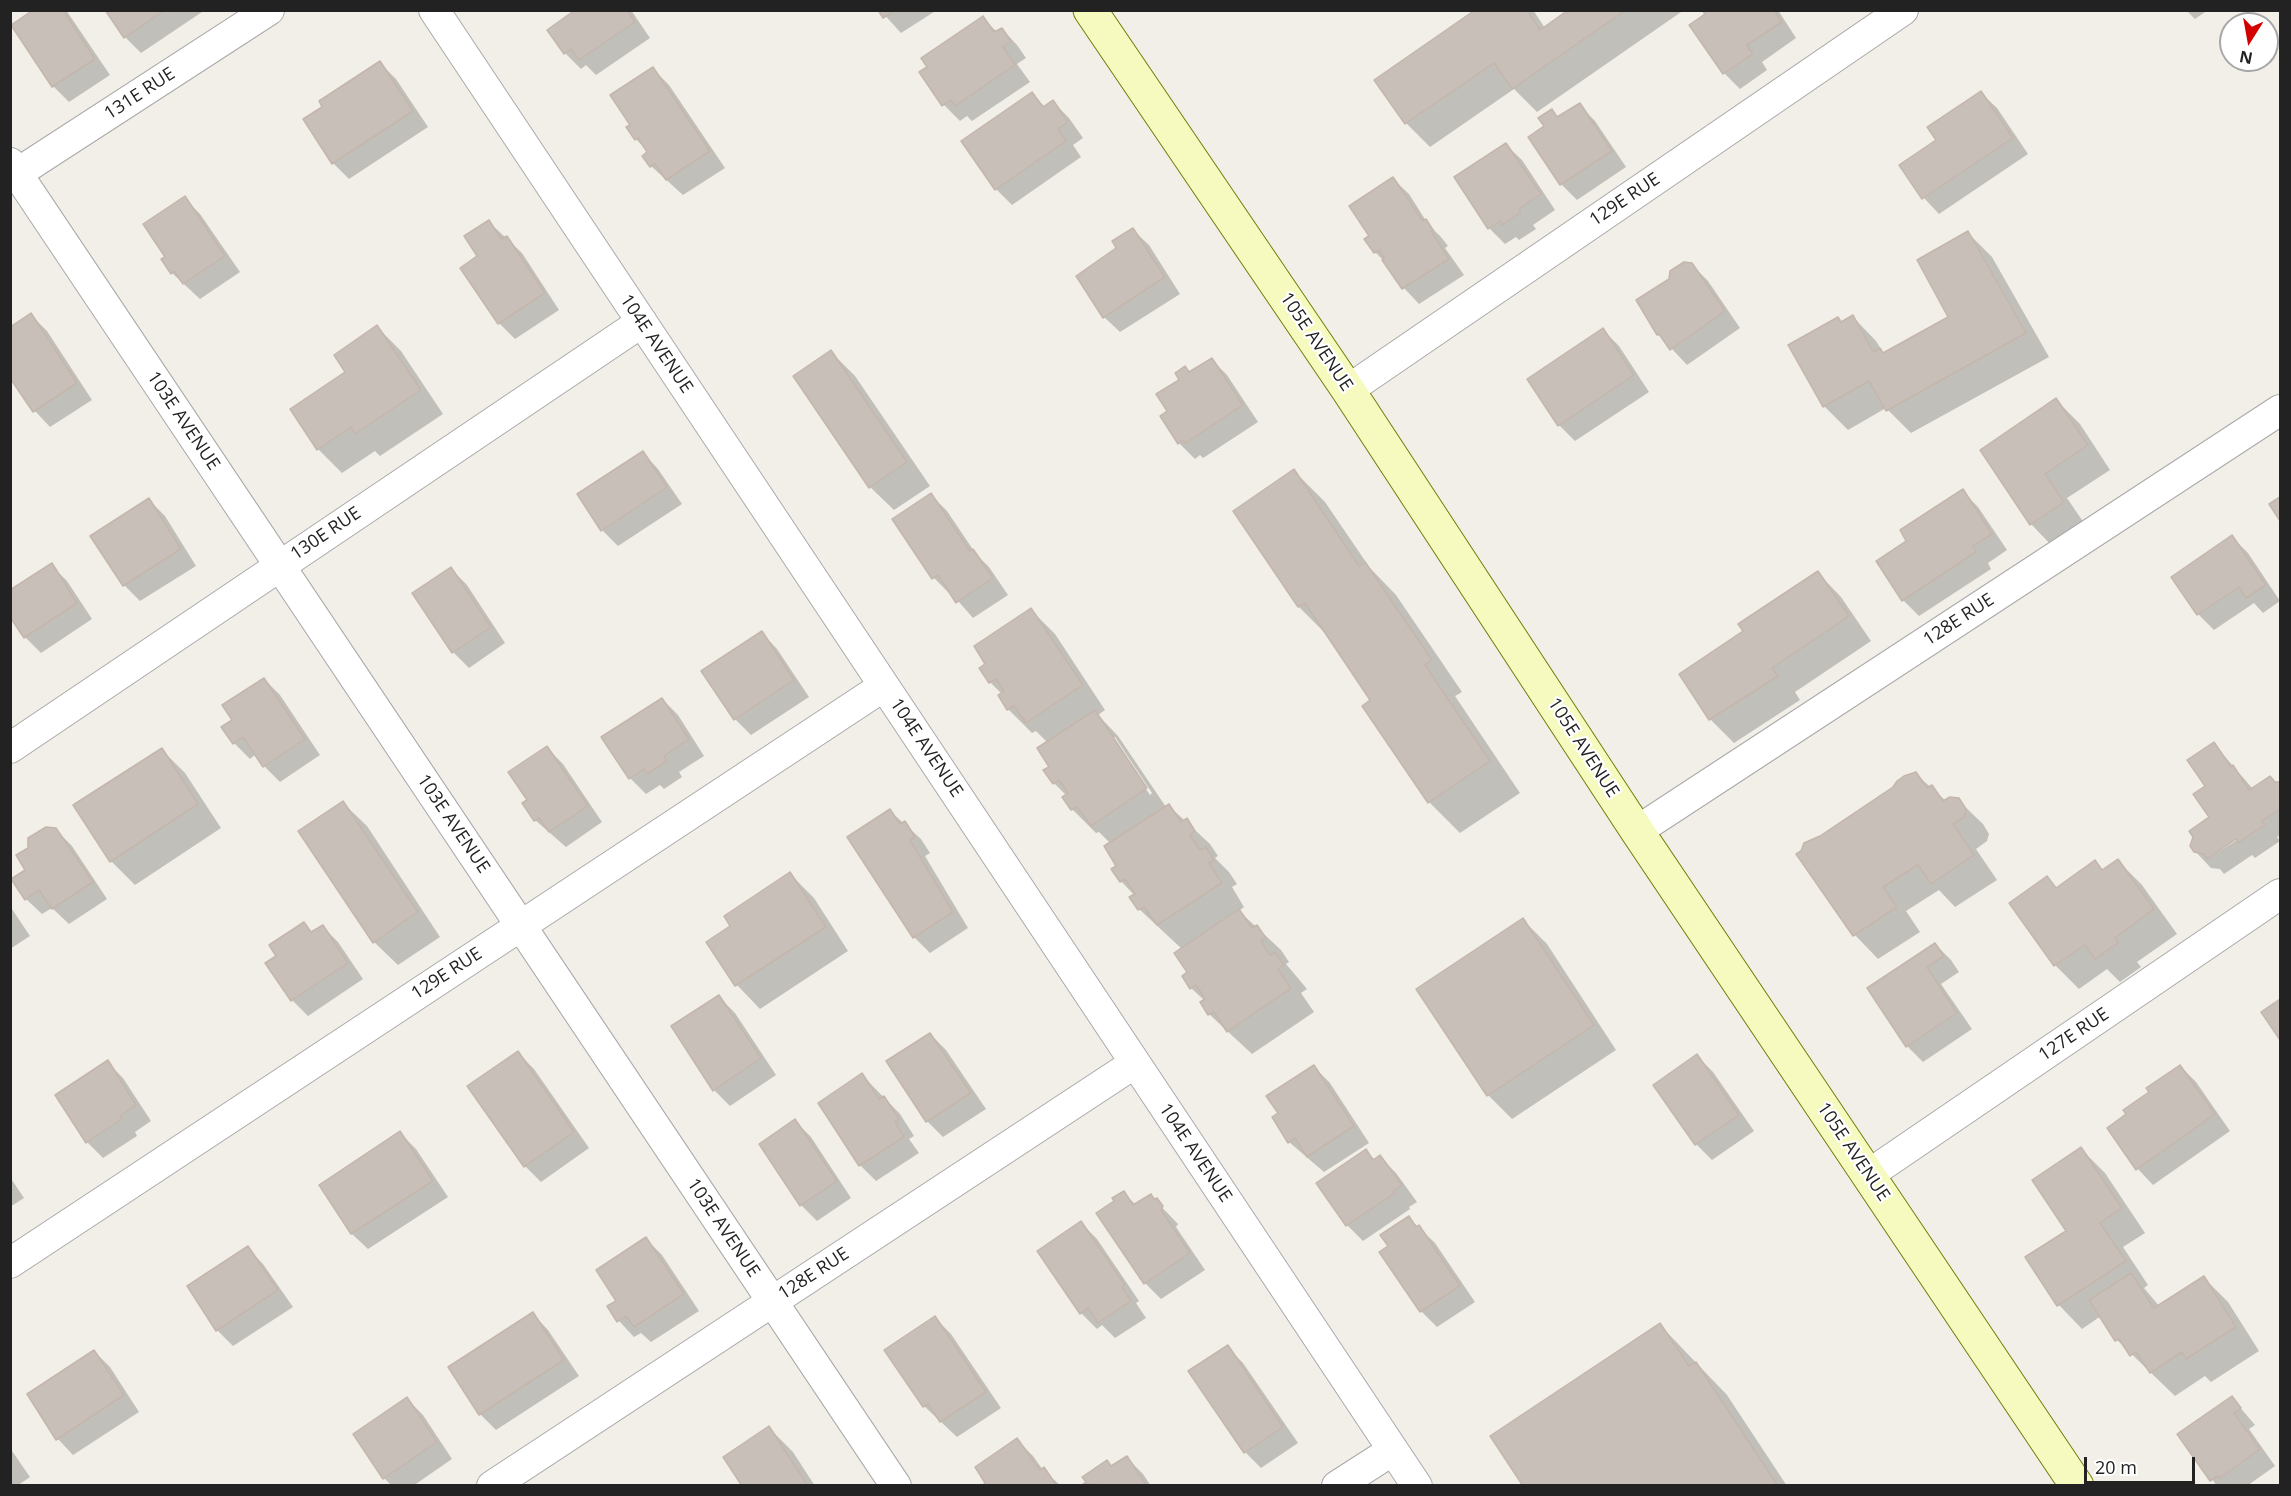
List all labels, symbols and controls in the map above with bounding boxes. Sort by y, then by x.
north arrow [2219,12,2279,72]
text: N [2237,46,2254,70]
street label: 131E RUE [101,63,179,125]
street label: 129E RUE [1586,169,1664,231]
street label: 105E AVENUE [1275,289,1357,395]
street label: 104E AVENUE [615,291,697,397]
street label: 103E AVENUE [142,368,224,474]
street label: 130E RUE [287,503,365,565]
street label: 128E RUE [1920,589,1998,651]
street label: 105E AVENUE [1543,694,1623,802]
street label: 104E AVENUE [885,695,967,801]
street label: 103E AVENUE [412,771,494,877]
street label: 129E RUE [408,943,486,1005]
street label: 127E RUE [2035,1004,2113,1066]
street label: 105E AVENUE [1812,1099,1894,1205]
street label: 104E AVENUE [1154,1100,1236,1206]
street label: 103E AVENUE [682,1175,764,1281]
street label: 128E RUE [775,1243,853,1305]
scale bar [2087,1445,2198,1483]
text: 20 m [2095,1455,2137,1479]

